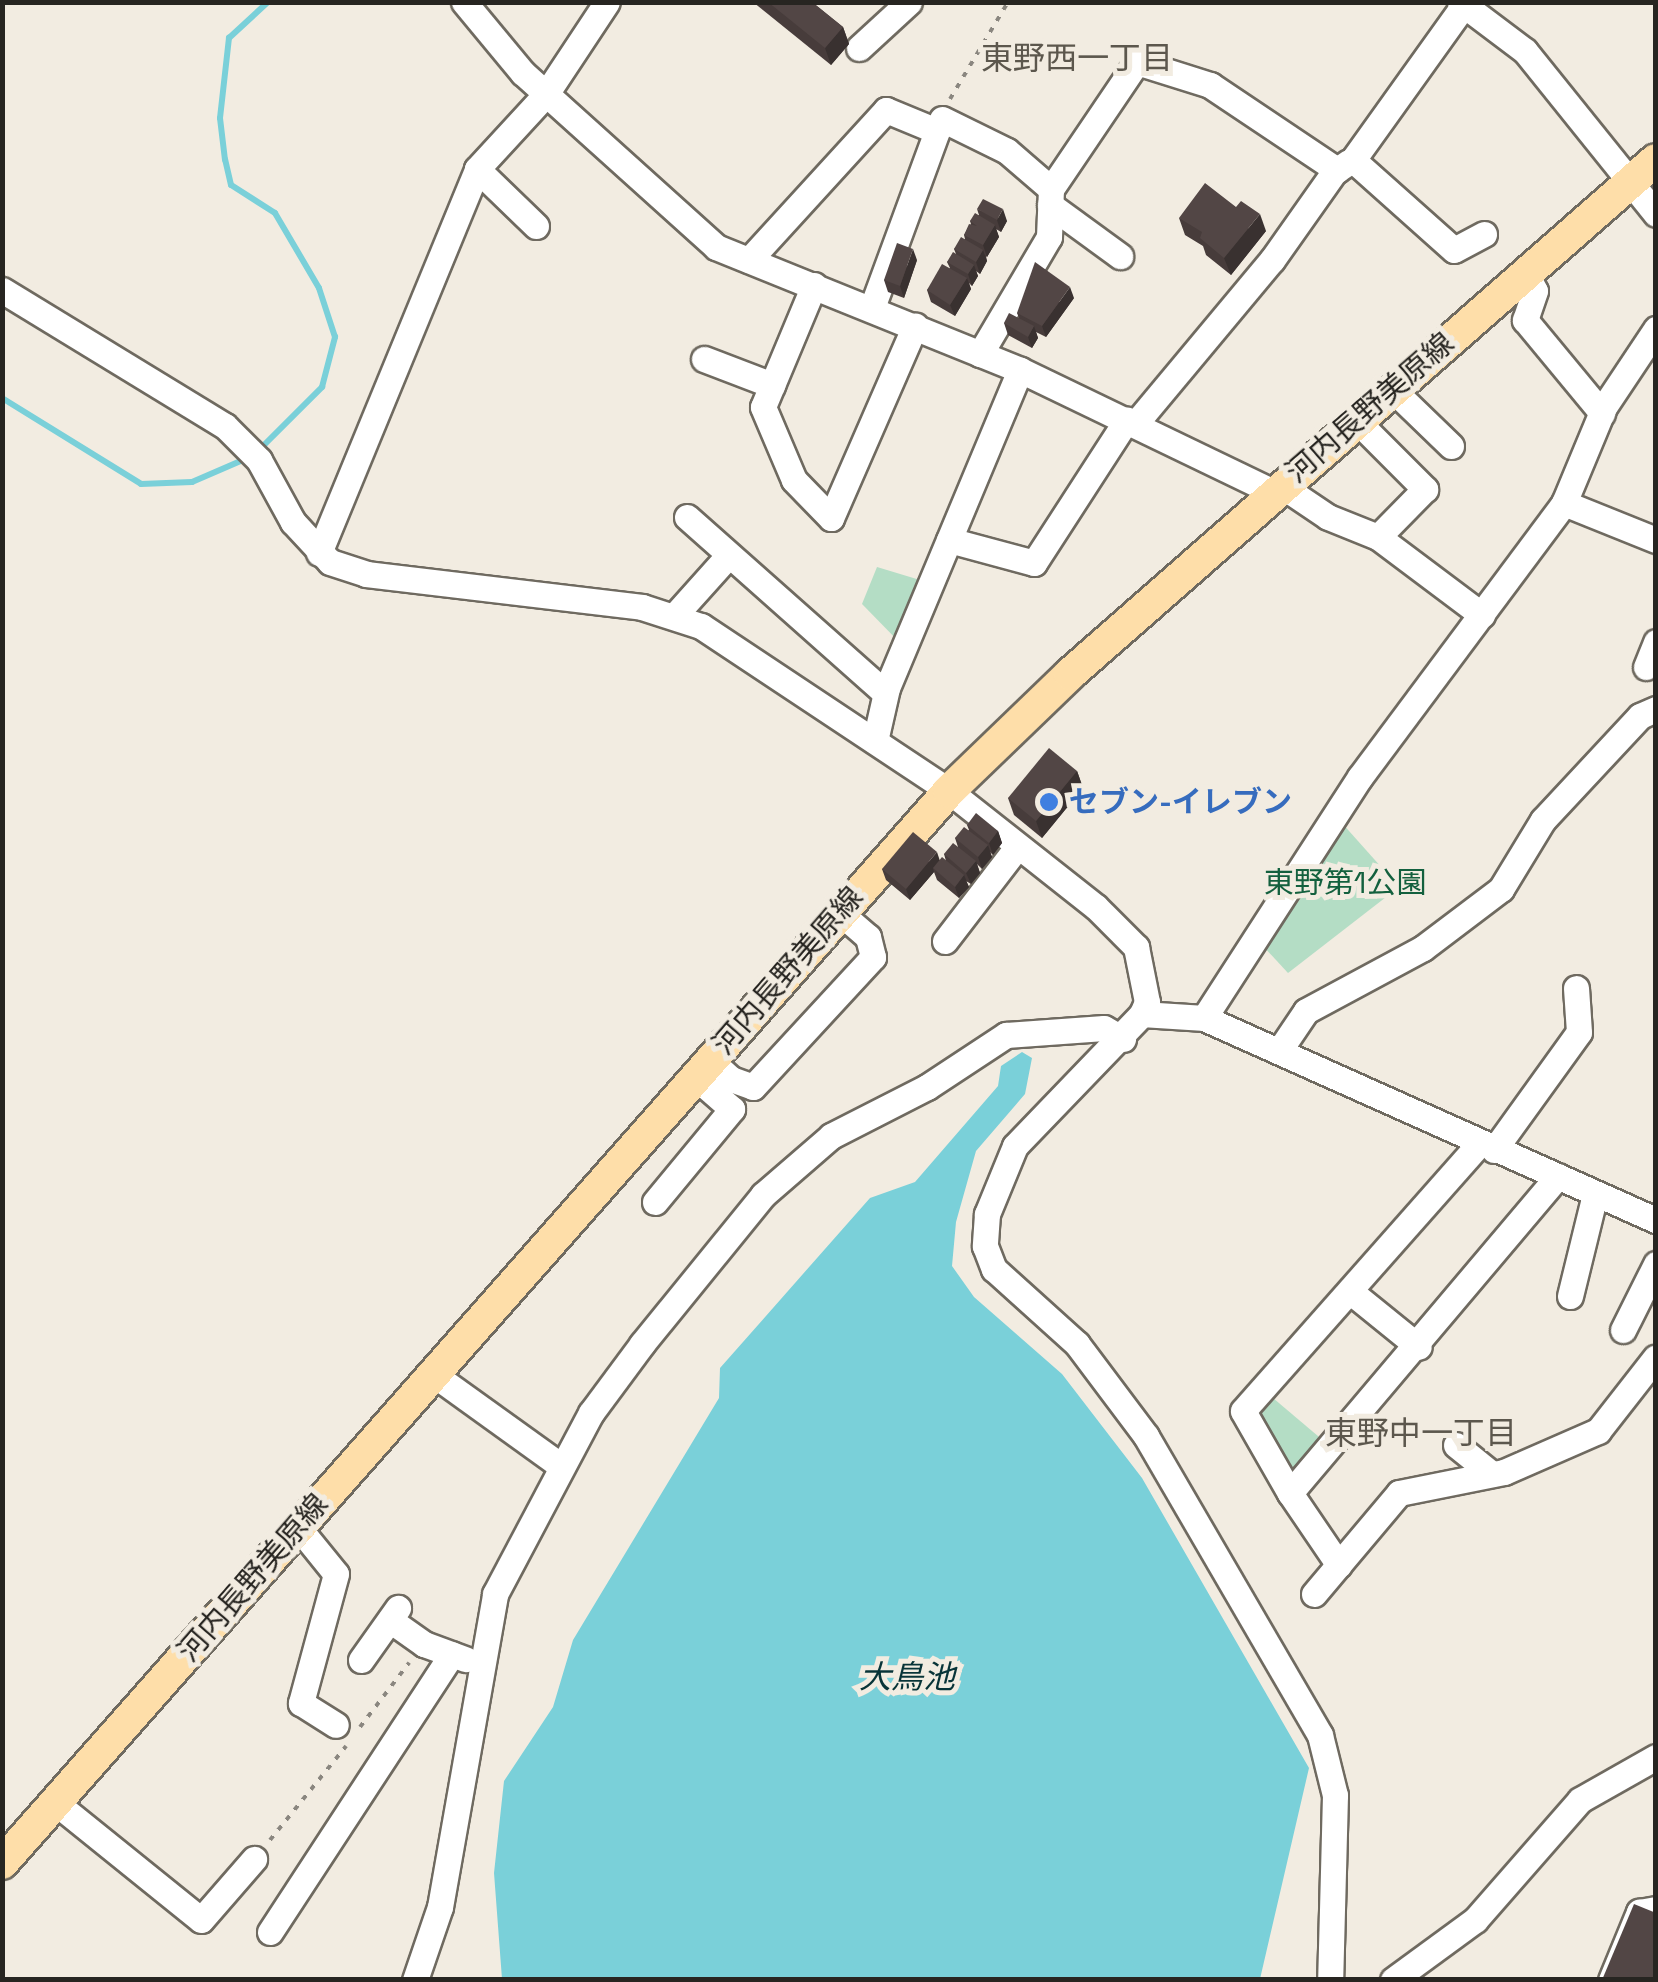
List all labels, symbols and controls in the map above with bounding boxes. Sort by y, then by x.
district label: 東野西一丁目 [981,39,1173,77]
street label: 河内長野美原線 [1279,326,1461,490]
place label: セブン-イレブン [1069,784,1292,820]
marker: セブン-イレブン [1038,791,1060,813]
park label: 東野第1公園 [1264,865,1426,901]
street label: 河内長野美原線 [706,880,870,1062]
district label: 東野中一丁目 [1325,1414,1517,1452]
street label: 河内長野美原線 [171,1487,335,1669]
water label: 大鳥池 [859,1658,955,1696]

